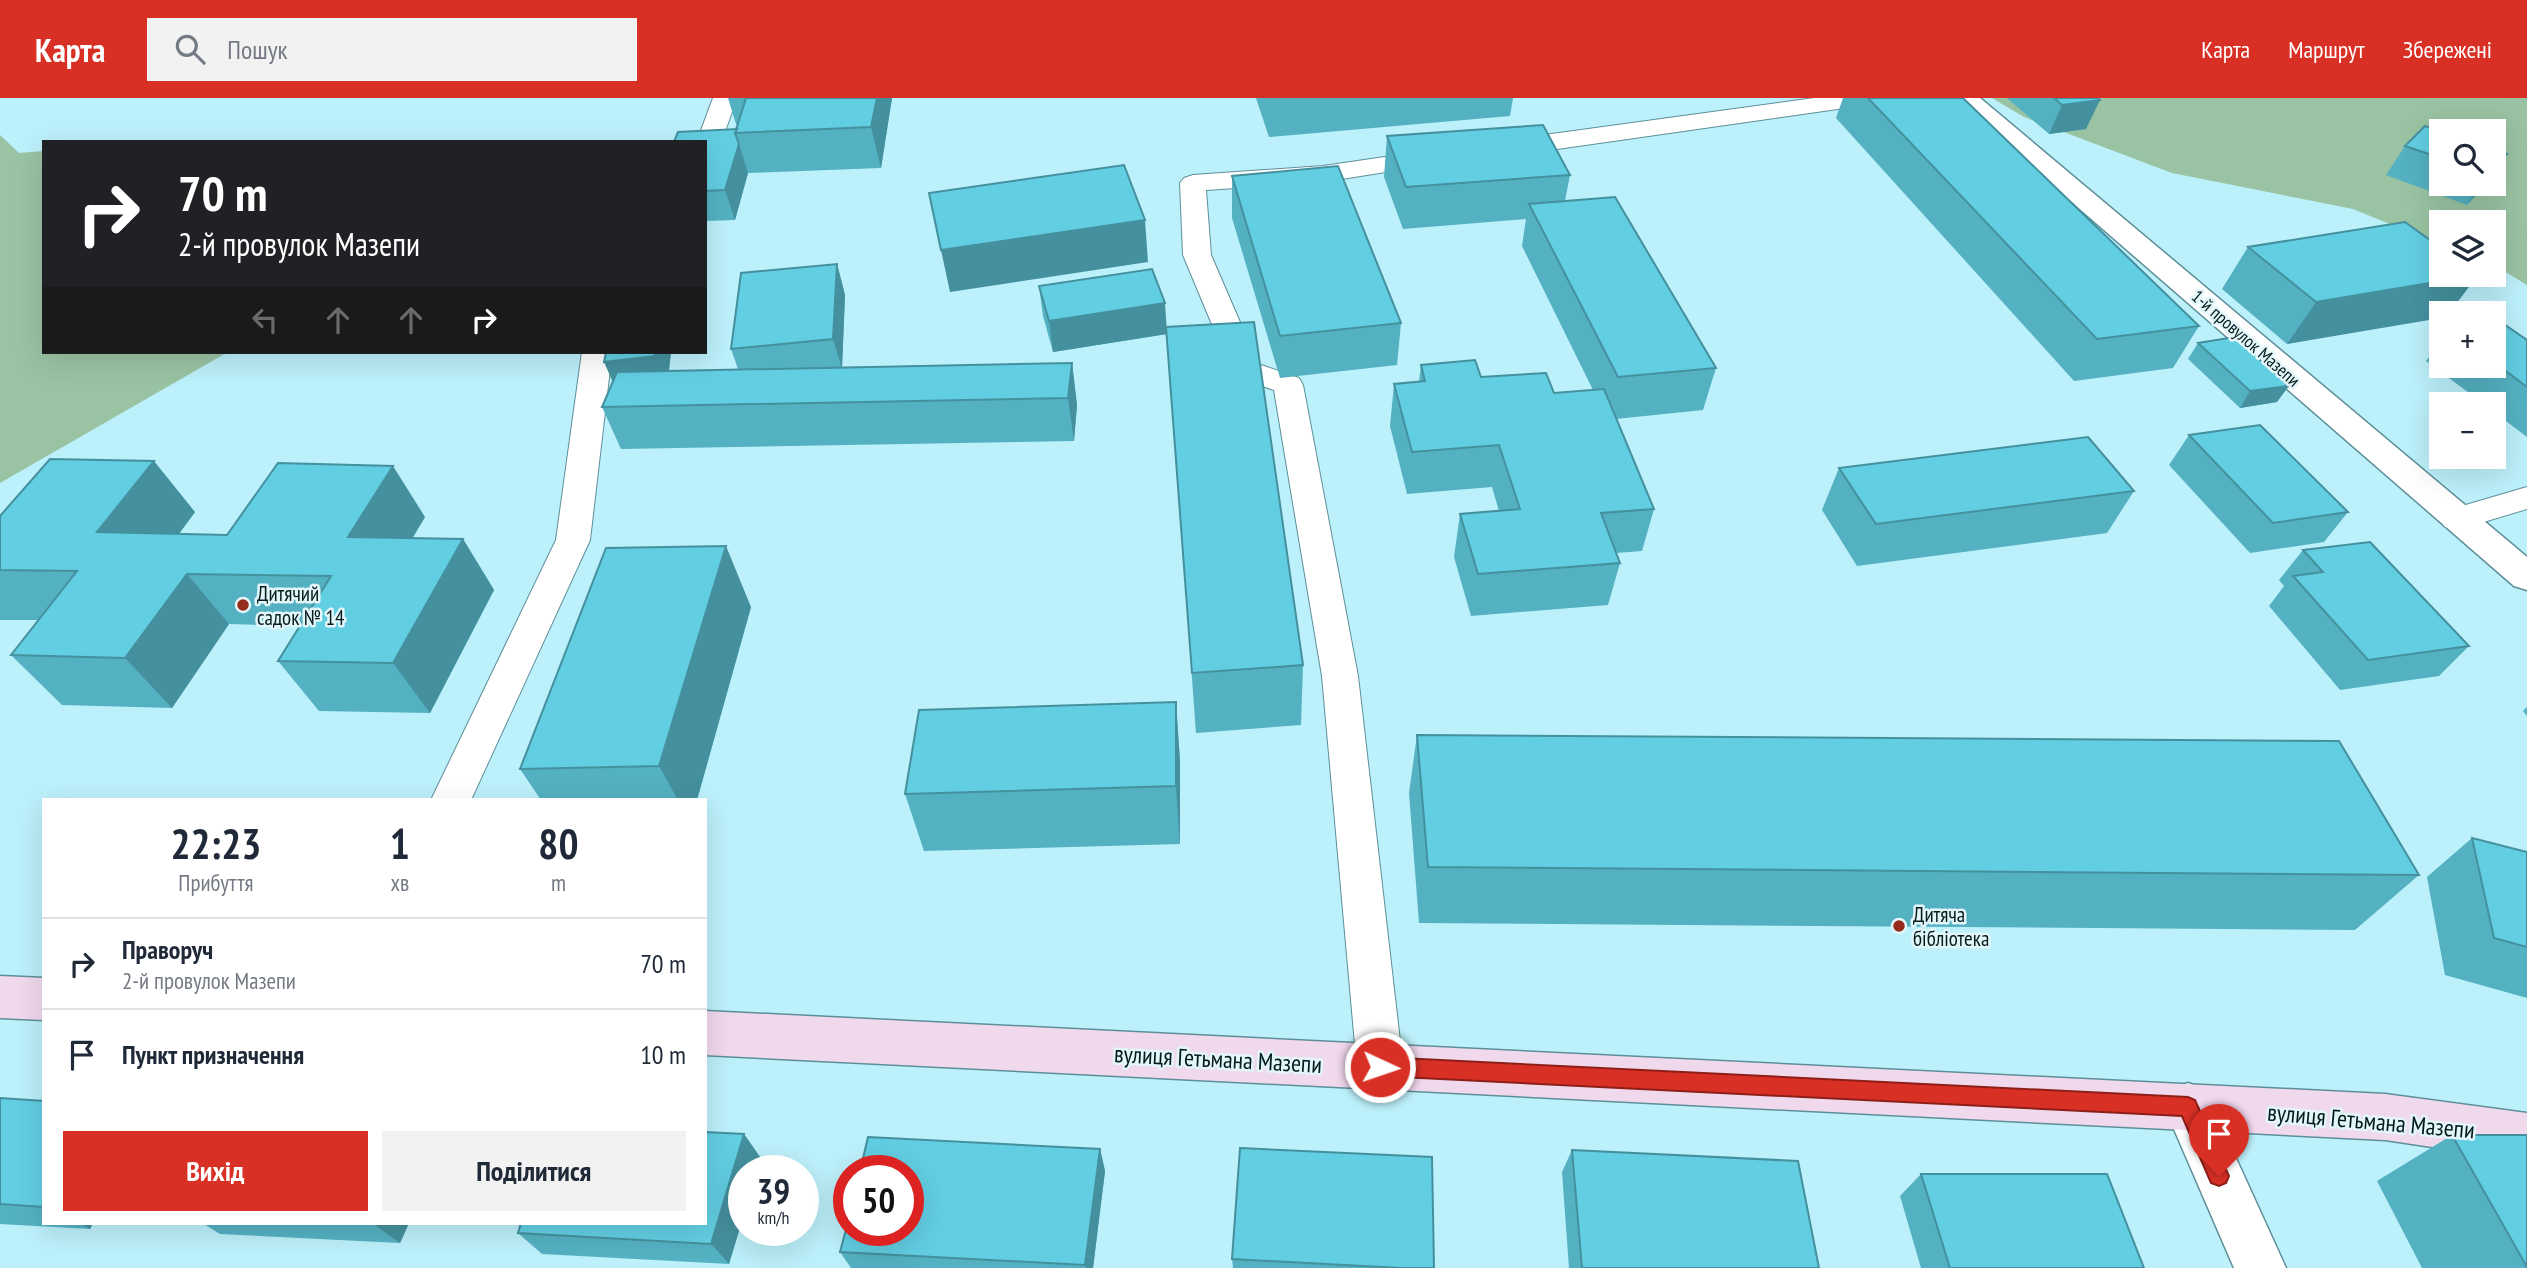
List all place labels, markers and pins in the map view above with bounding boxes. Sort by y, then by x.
place label: Дитячий садок № 14 [257,580,345,631]
marker: Дитячий садок № 14 [235,597,251,613]
place label: Дитяча бібліотека [1913,901,1989,952]
marker: Дитяча бібліотека [1891,918,1907,934]
pin [2189,1104,2249,1176]

